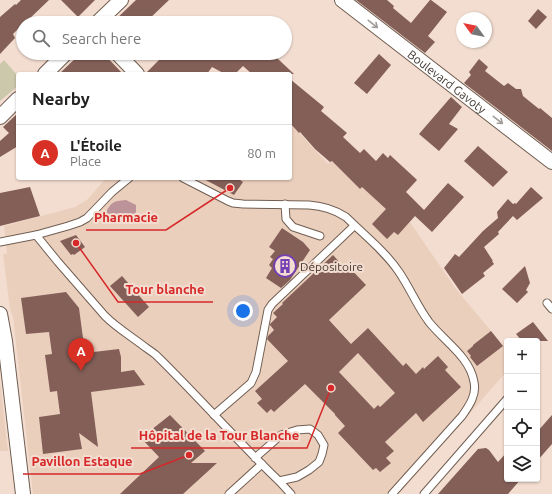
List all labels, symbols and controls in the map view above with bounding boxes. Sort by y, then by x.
north arrow [456,12,492,48]
search box [16,16,292,60]
one-way arrow [368,20,379,28]
icon: search [30,27,52,49]
text: Search here [62,30,141,47]
street label: Boulevard Gavoty [406,47,489,116]
text: Nearby [32,89,90,108]
one-way arrow [493,116,504,124]
text: L'Étoile [70,137,122,154]
text: A [40,146,50,160]
text: 80 m [247,146,276,160]
text: Place [70,154,101,168]
callout: Pharmacie [86,205,166,230]
text: Pharmacie [94,210,158,224]
building icon: Dépositoire [272,253,298,279]
place label: Dépositoire [300,260,363,273]
callout: Tour blanche [118,277,213,302]
text: Tour blanche [126,282,204,296]
your location [233,301,253,321]
pin: A [68,338,94,371]
map controls [504,338,540,482]
button: + [504,338,540,374]
button: − [504,374,540,410]
button: locate [504,410,540,446]
callout: Hôpital de la Tour Blanche [131,423,307,448]
text: Hôpital de la Tour Blanche [139,428,299,442]
button: layers [504,446,540,482]
callout: Pavillon Estaque [23,449,140,474]
text: Pavillon Estaque [31,454,133,468]

